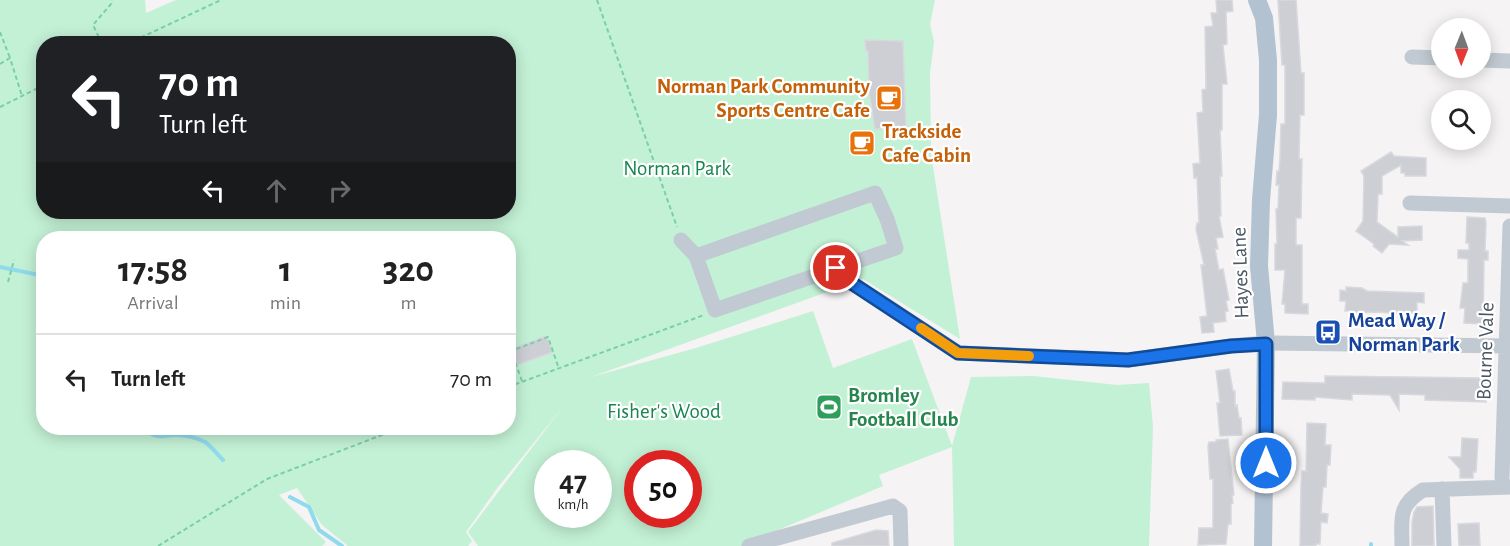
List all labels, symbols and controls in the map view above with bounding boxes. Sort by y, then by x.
north arrow [1431,18,1491,78]
map controls [1431,18,1491,150]
icon: left [60,60,138,138]
text: 70 m [159,62,239,104]
place label: Norman Park Community Sports Centre Cafe [657,76,871,121]
cafe icon: Norman Park Community Sports Centre Cafe [874,83,904,113]
button: search [1431,90,1491,150]
text: Turn left [159,111,247,138]
place label: Trackside Cafe Cabin [882,121,971,166]
cafe icon: Trackside Cafe Cabin [847,128,877,158]
park label: Norman Park [623,158,731,179]
icon: left [197,174,230,207]
icon: ahead [260,174,293,207]
icon: right [323,174,356,207]
street label: Hayes Lane [1228,227,1253,319]
pin [810,242,861,293]
icon: arrive [819,251,852,284]
text: 17:58 [118,252,188,288]
text: 1 [279,252,292,288]
text: 320 [383,252,434,288]
text: Arrival [127,293,179,313]
text: min [270,293,301,313]
text: m [400,293,416,313]
street label: Bourne Vale [1473,302,1498,400]
place label: Mead Way / Norman Park [1348,310,1460,355]
bus stop icon: Mead Way / Norman Park [1313,317,1343,347]
icon: left [60,363,93,396]
text: Turn left [111,368,185,390]
text: 70 m [450,368,492,390]
place label: Bromley Football Club [848,385,959,430]
sports icon: Bromley Football Club [814,392,844,422]
park label: Fisher's Wood [607,401,721,422]
position arrow [1234,431,1298,495]
speed limit sign: 50 [624,450,702,528]
text: 47 [559,467,587,497]
text: km/h [558,497,588,512]

